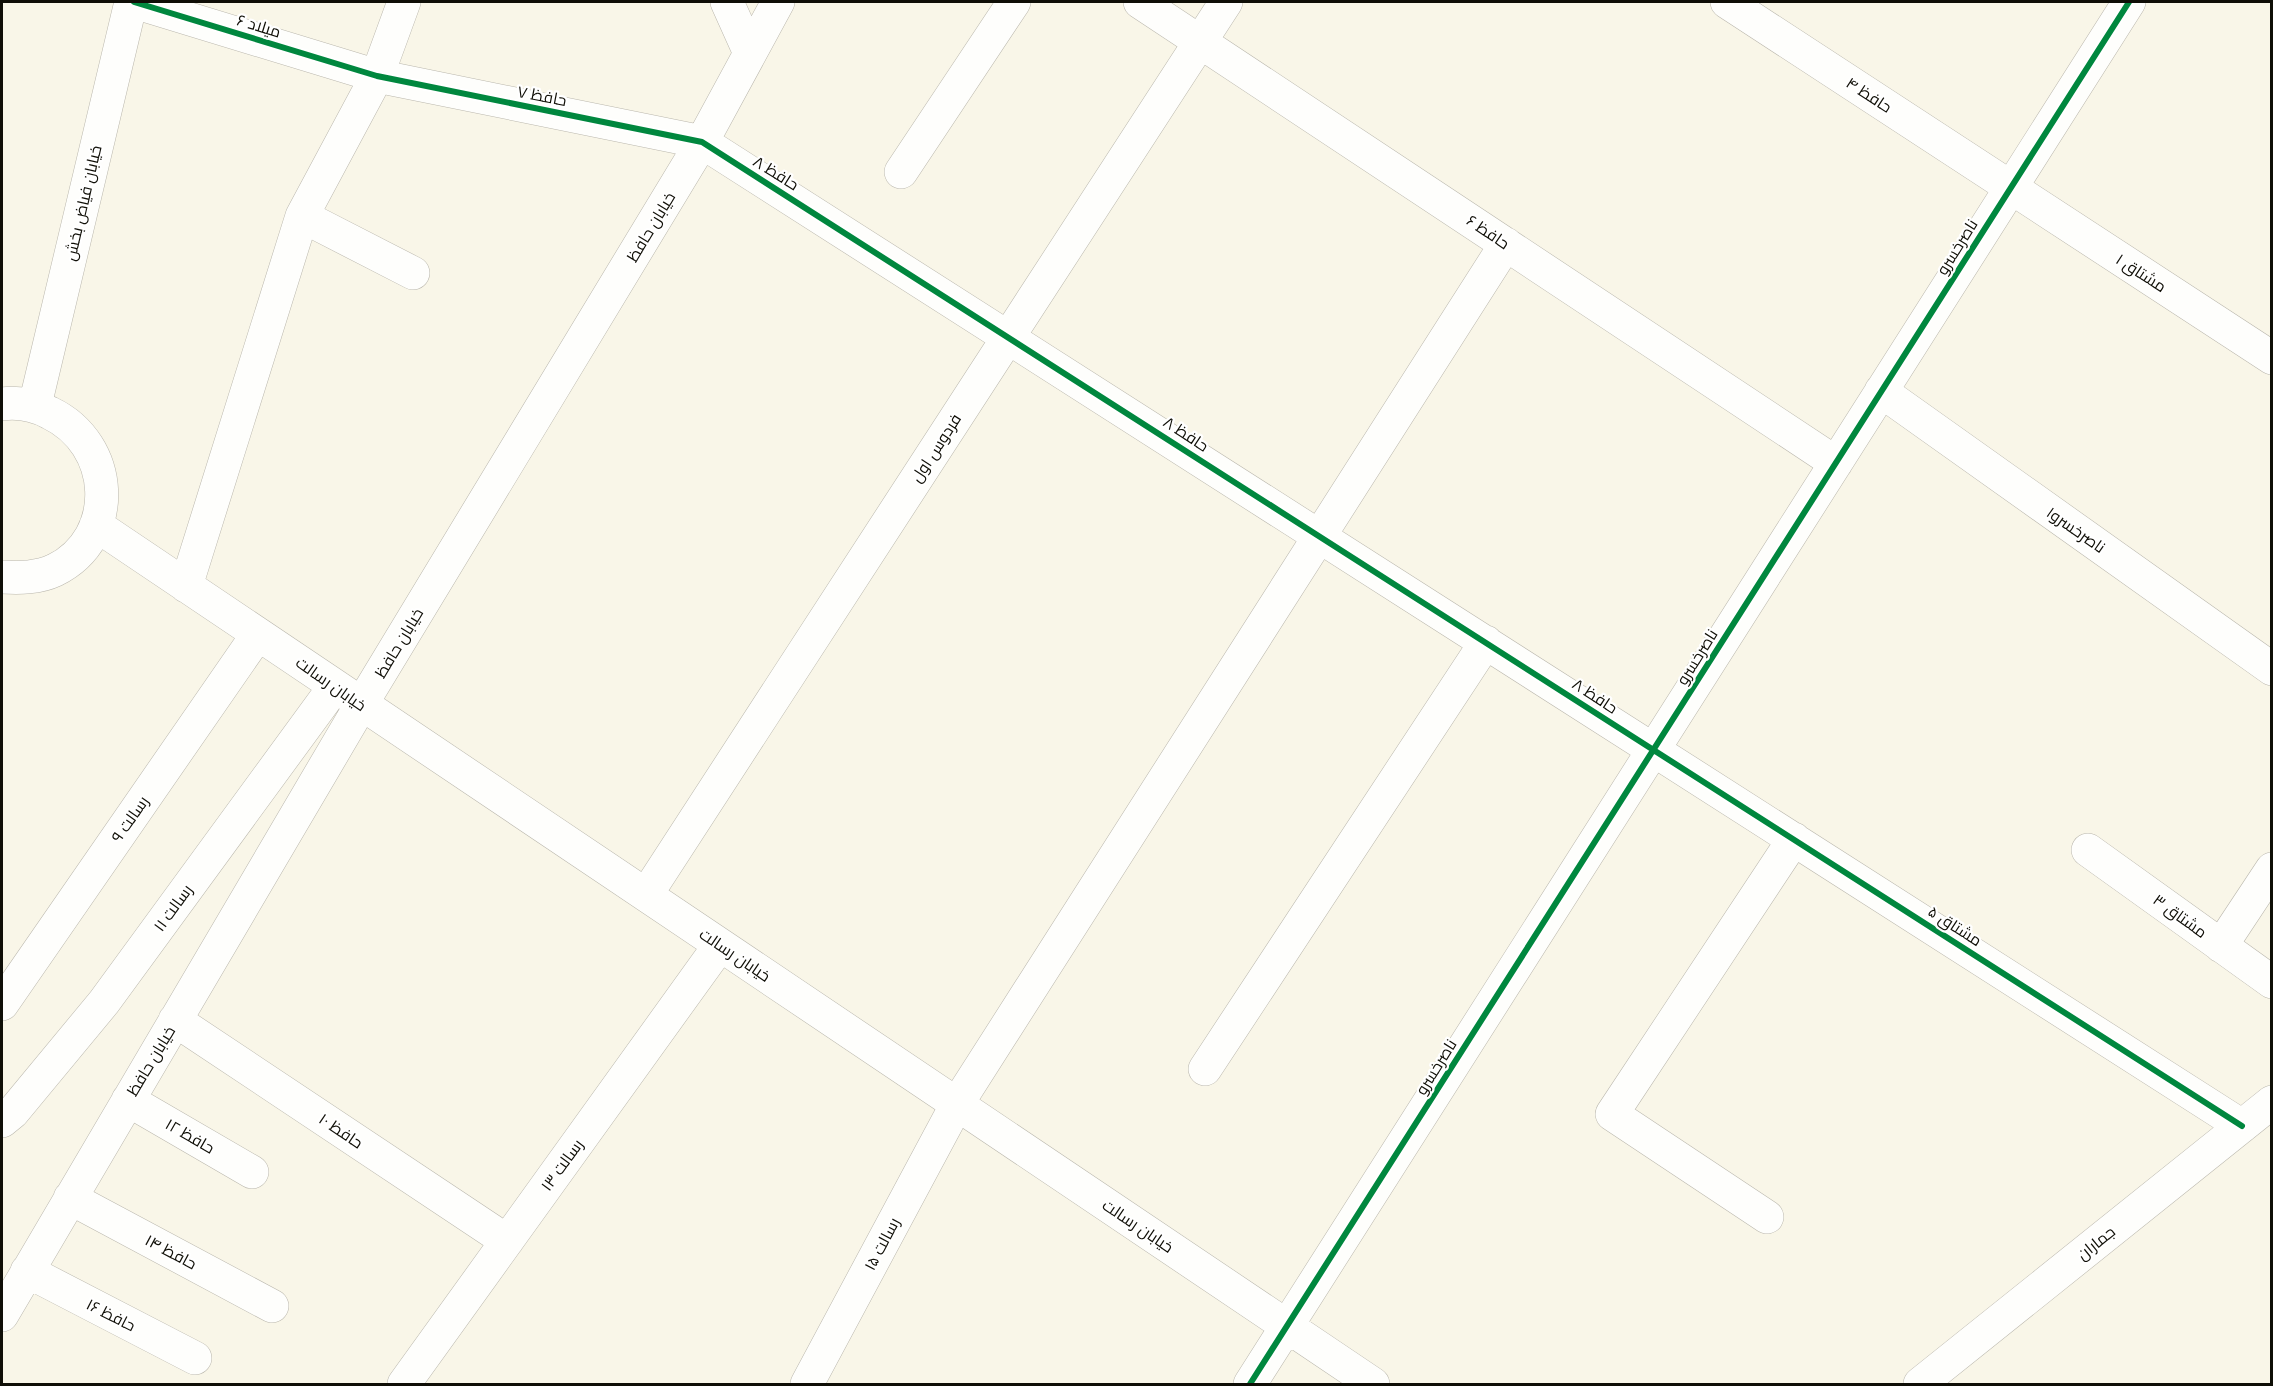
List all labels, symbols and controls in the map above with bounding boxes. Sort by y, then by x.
street label: میلاد ۶ [235,10,283,42]
street label: حافظ ۴ [1843,73,1895,117]
street label: حافظ ۷ [516,82,568,110]
street label: خیابان فیاض بخش [60,143,106,263]
street label: حافظ ۸ [750,152,802,194]
street label: خیابان حافظ [623,189,680,266]
street label: حافظ ۶ [1463,211,1513,253]
street label: ناصرخسرو [1932,216,1982,278]
street label: مشتاق ۱ [2112,250,2170,297]
street label: فردوس اول [907,410,966,486]
street label: حافظ ۸ [1160,412,1212,456]
street label: ناصرخسرو۱ [2043,503,2109,557]
street label: خیابان حافظ [371,605,428,682]
street label: ناصرخسرو [1672,626,1722,688]
street label: خیابان رسالت [292,653,370,716]
street label: حافظ ۸ [1569,674,1621,718]
street label: رسالت ۹ [107,792,153,846]
street label: رسالت ۱۱ [150,881,196,935]
street label: مشتاق ۳ [2149,890,2211,943]
street label: مشتاق ۵ [1924,902,1985,951]
street label: خیابان رسالت [695,924,774,987]
street label: خیابان حافظ [123,1023,180,1100]
street label: ناصرخسرو [1411,1036,1461,1098]
street label: حافظ ۱۰ [315,1109,367,1153]
street label: حافظ ۱۲ [162,1114,218,1158]
street label: رسالت ۱۳ [537,1135,587,1195]
street label: خیابان رسالت [1098,1195,1177,1258]
street label: رسالت ۱۵ [860,1214,904,1274]
street label: جماران [2073,1222,2120,1265]
street label: حافظ ۱۴ [142,1231,200,1273]
street label: حافظ ۱۶ [83,1295,139,1335]

